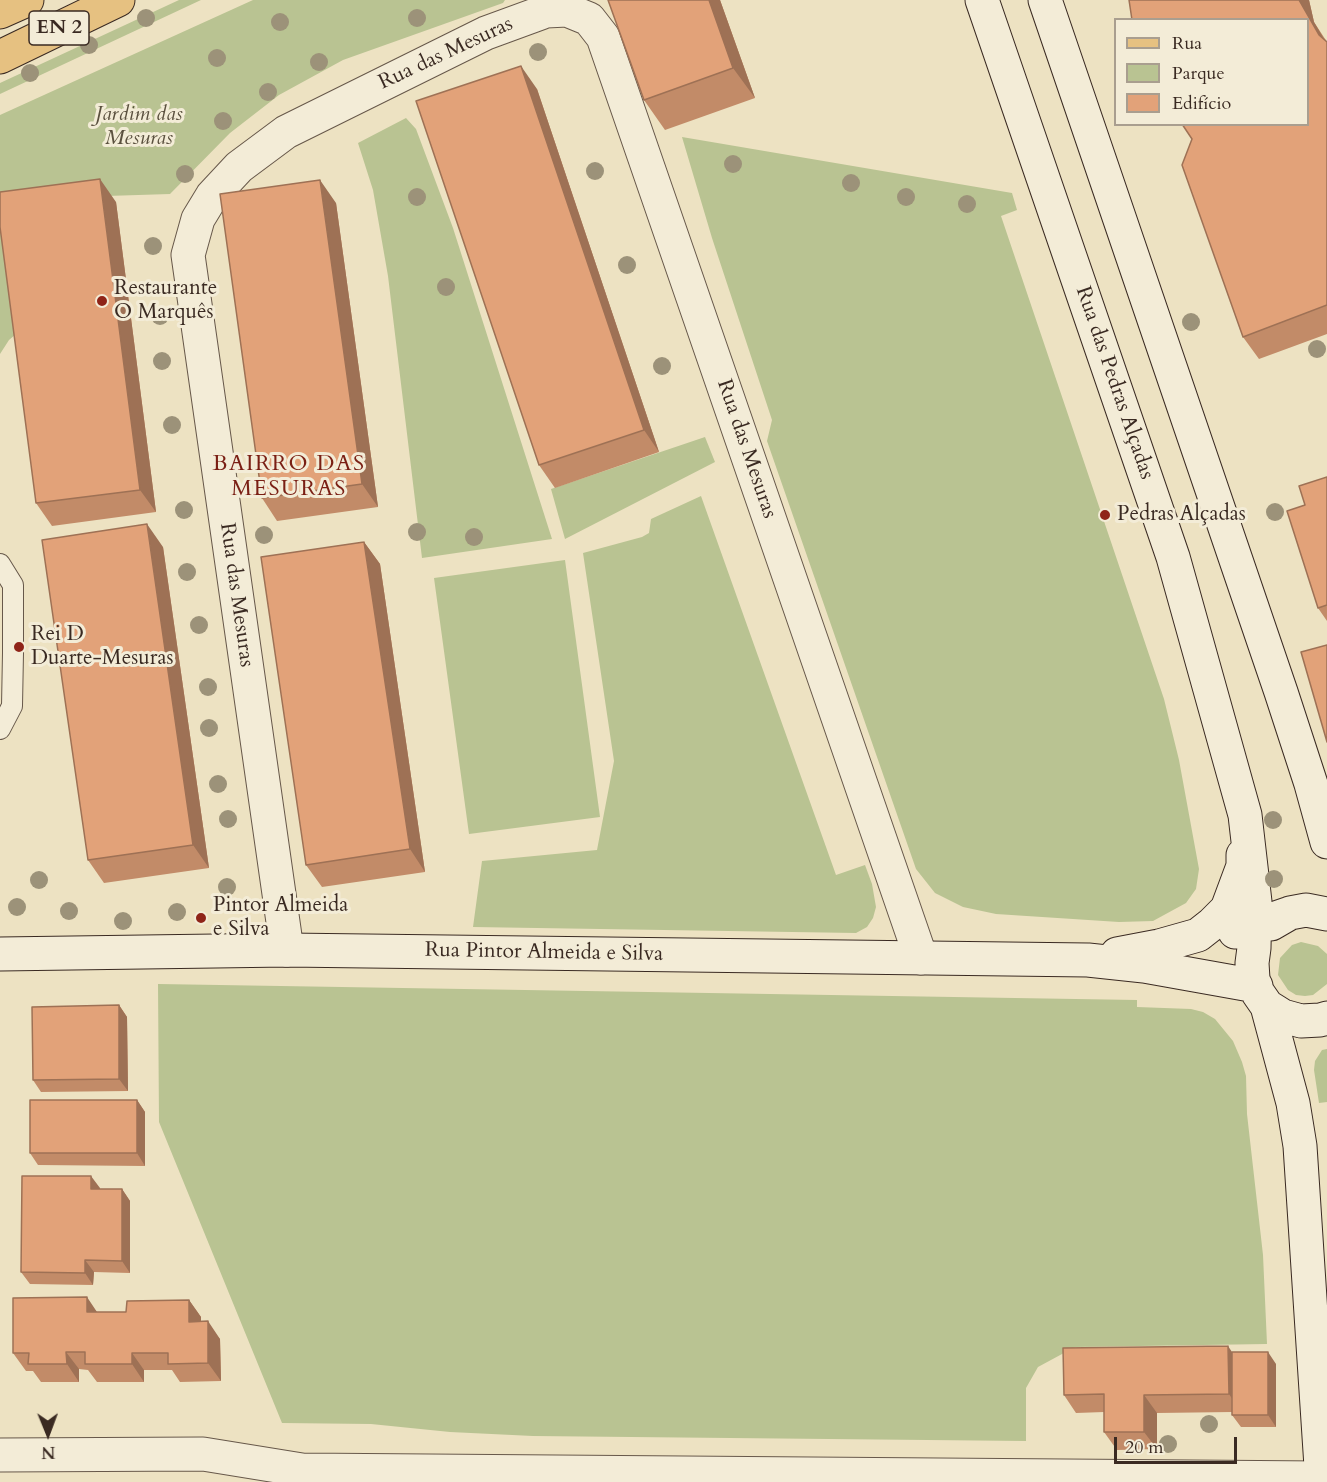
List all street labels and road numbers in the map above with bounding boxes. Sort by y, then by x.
road number: EN 2 [29,11,89,45]
street label: Rua das Mesuras [375,12,517,96]
street label: Rua das Pedras Alçadas [1069,283,1159,483]
street label: Rua das Mesuras [710,376,782,522]
street label: Rua das Mesuras [213,521,259,669]
street label: Rua Pintor Almeida e Silva [425,938,663,968]

